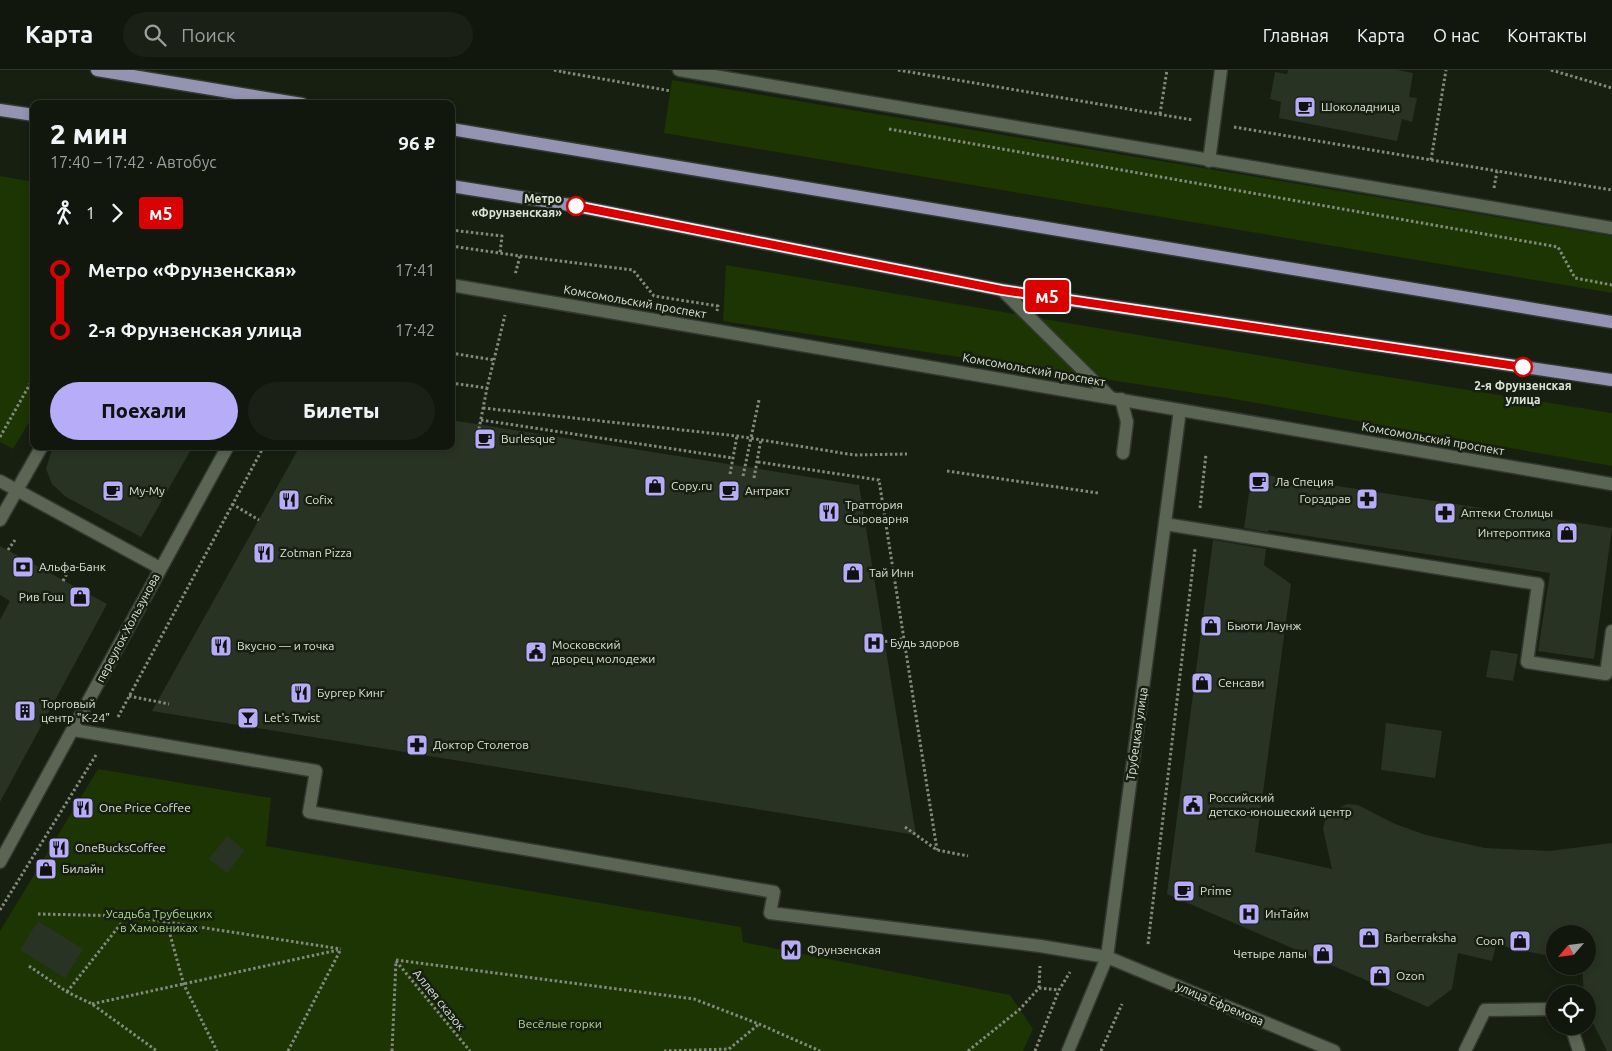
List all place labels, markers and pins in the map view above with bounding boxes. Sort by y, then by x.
cafe icon: Шоколадница [1293,95,1317,119]
place label: Шоколадница [1321,100,1400,113]
place label: Метро «Фрунзенская» [471,192,562,219]
marker: Метро «Фрунзенская» [566,196,586,216]
marker: 2-я Фрунзенская улица [1513,357,1533,377]
place label: 2-я Фрунзенская улица [1474,379,1572,406]
cafe icon: Burlesque [473,427,497,451]
place label: Burlesque [501,432,556,445]
cafe icon: Ла Специя [1247,470,1271,494]
shop icon: Copy.ru [643,474,667,498]
place label: Ла Специя [1275,475,1334,488]
cafe icon: Му-Му [101,479,125,503]
place label: Copy.ru [671,479,712,492]
cafe icon: Антракт [717,479,741,503]
place label: Му-Му [129,484,165,497]
place label: Антракт [745,484,791,497]
pharmacy icon: Горздрав [1355,487,1379,511]
restaurant icon: Cofix [277,488,301,512]
place label: Горздрав [1300,492,1351,505]
place label: Cofix [305,493,333,506]
place label: Траттория Сыроварня [845,498,909,525]
restaurant icon: Траттория Сыроварня [817,500,841,524]
pharmacy icon: Аптеки Столицы [1433,501,1457,525]
place label: Аптеки Столицы [1461,506,1553,519]
shop icon: Интероптика [1555,521,1579,545]
place label: Интероптика [1478,526,1551,539]
restaurant icon: Zotman Pizza [252,541,276,565]
place label: Zotman Pizza [280,546,352,559]
bank icon: Альфа-Банк [11,555,35,579]
place label: Альфа-Банк [39,560,106,573]
shop icon: Тай Инн [841,561,865,585]
place label: Тай Инн [869,566,914,579]
shop icon: Рив Гош [68,585,92,609]
place label: Рив Гош [19,590,64,603]
shop icon: Бьюти Лаунж [1199,614,1223,638]
place label: Бьюти Лаунж [1227,619,1302,632]
hospital icon: Будь здоров [862,631,886,655]
restaurant icon: Вкусно — и точка [209,634,233,658]
place label: Будь здоров [890,636,959,649]
place label: Московский дворец молодежи [552,638,655,665]
place label: Вкусно — и точка [237,639,335,652]
public building icon: Московский дворец молодежи [524,640,548,664]
shop icon: Сенсави [1190,671,1214,695]
place label: Сенсави [1218,676,1264,689]
restaurant icon: Бургер Кинг [289,681,313,705]
place label: Бургер Кинг [317,686,385,699]
place label: Торговый центр "К-24" [41,697,110,724]
building icon: Торговый центр "К-24" [13,699,37,723]
bar icon: Let's Twist [236,706,260,730]
place label: Let's Twist [264,711,321,724]
pharmacy icon: Доктор Столетов [405,733,429,757]
place label: Доктор Столетов [433,738,529,751]
place label: Российский детско-юношеский центр [1209,791,1352,818]
public building icon: Российский детско-юношеский центр [1181,793,1205,817]
restaurant icon: One Price Coffee [71,796,95,820]
place label: One Price Coffee [99,801,191,814]
restaurant icon: OneBucksCoffee [47,836,71,860]
place label: OneBucksCoffee [75,841,166,854]
shop icon: Билайн [34,857,58,881]
place label: Билайн [62,862,104,875]
cafe icon: Prime [1172,879,1196,903]
place label: Prime [1200,884,1232,897]
hospital icon: ИнТайм [1237,902,1261,926]
place label: ИнТайм [1265,907,1309,920]
shop icon: Barberraksha [1357,926,1381,950]
shop icon: Coon [1508,929,1532,953]
place label: Barberraksha [1385,931,1457,944]
place label: Coon [1476,934,1504,947]
metro station icon: Фрунзенская [779,938,803,962]
shop icon: Четыре лапы [1311,942,1335,966]
place label: Фрунзенская [807,943,881,956]
place label: Четыре лапы [1233,947,1307,960]
shop icon: Ozon [1368,964,1392,988]
place label: Ozon [1396,969,1425,982]

